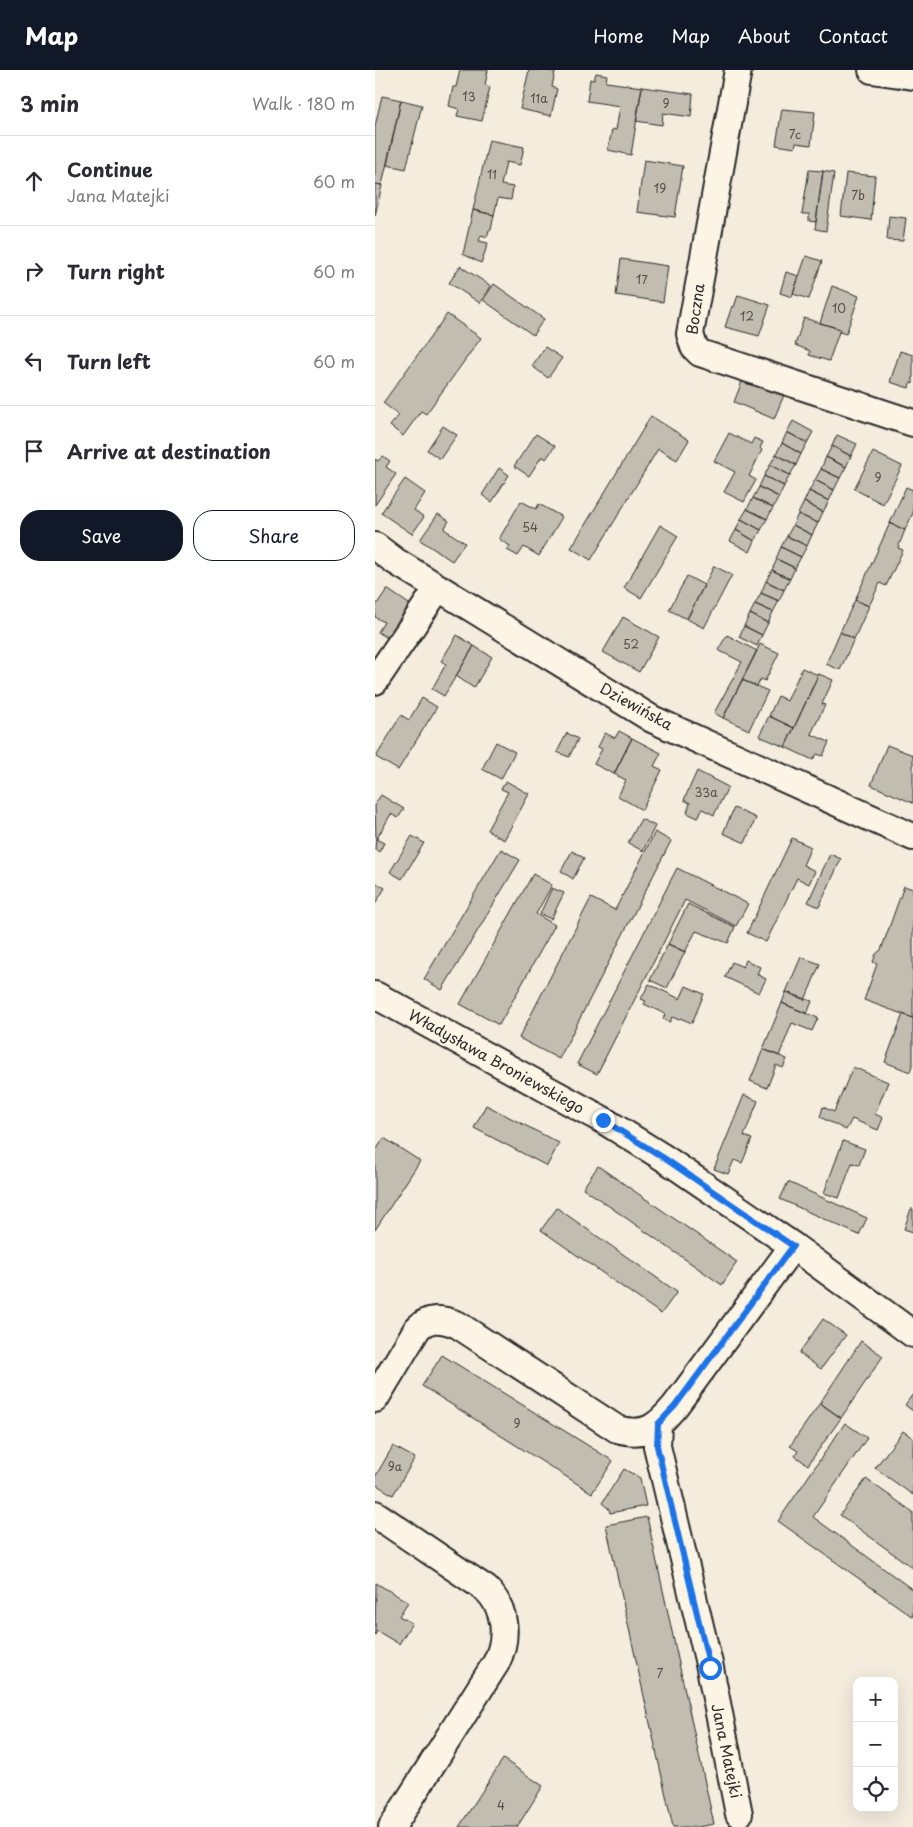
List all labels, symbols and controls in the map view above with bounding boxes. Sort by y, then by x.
text: Map [25,17,78,53]
text: Home [593,22,643,49]
text: Map [671,22,710,49]
text: About [738,22,790,49]
text: Contact [818,22,888,49]
text: 3 min [20,87,79,119]
house number: 13 [462,87,476,105]
house number: 11a [530,89,548,107]
text: Walk · 180 m [252,91,355,115]
house number: 9 [662,94,670,112]
house number: 7c [789,125,801,143]
text: Continue [67,155,153,183]
house number: 11 [487,165,497,183]
icon: ahead [20,167,48,195]
text: 60 m [313,169,355,193]
house number: 19 [654,179,666,197]
text: Jana Matejki [67,183,169,207]
house number: 7b [851,186,865,204]
icon: right [20,257,48,285]
text: Turn right [67,257,165,285]
text: 60 m [313,259,355,283]
house number: 17 [636,270,648,288]
street label: Boczna [680,281,710,336]
house number: 10 [832,299,846,317]
house number: 12 [740,307,754,325]
icon: left [20,347,48,375]
text: Turn left [67,347,151,375]
text: 60 m [313,349,355,373]
icon: arrive [20,437,48,465]
text: Arrive at destination [67,437,271,465]
house number: 9 [874,468,882,486]
button: Save [20,510,183,561]
button: Share [193,510,355,561]
house number: 54 [522,518,538,536]
house number: 52 [623,635,639,653]
street label: Dziewińska [596,676,678,736]
house number: 33a [694,783,718,801]
street label: Władysława Broniewskiego [405,1003,589,1119]
route end [592,1109,615,1132]
house number: 9 [513,1414,521,1432]
house number: 9a [388,1457,403,1475]
route start [699,1657,722,1680]
house number: 7 [657,1664,664,1682]
map controls [853,1677,898,1812]
button: + [853,1677,898,1722]
street label: Jana Matejki [706,1701,749,1800]
button: − [853,1722,898,1767]
button: locate [853,1767,898,1812]
house number: 4 [497,1796,505,1814]

